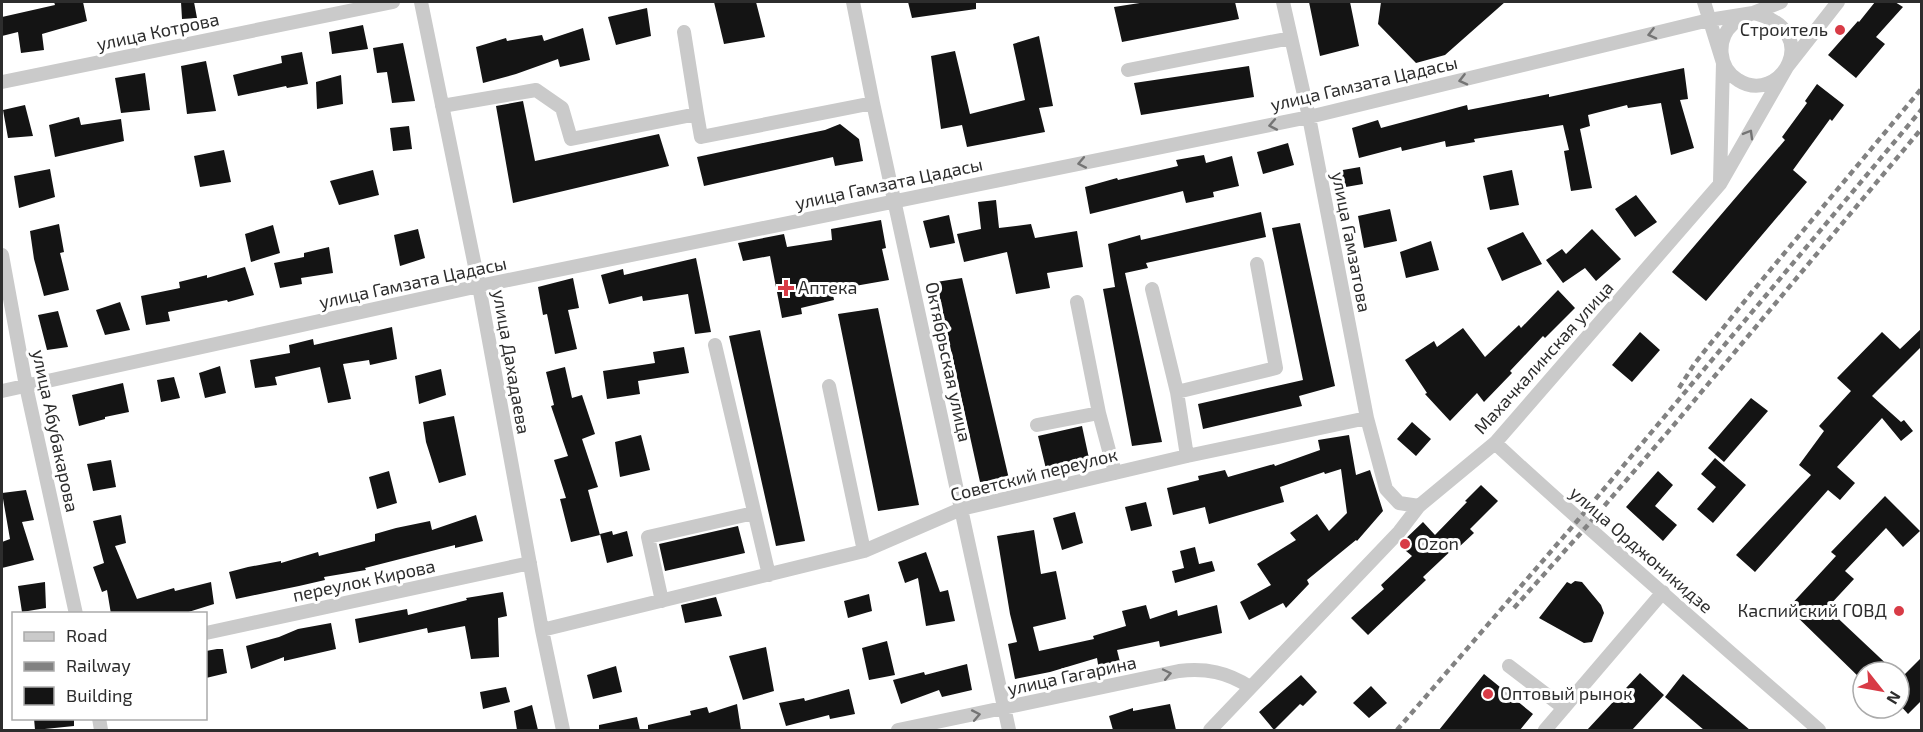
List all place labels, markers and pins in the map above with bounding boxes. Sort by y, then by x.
place label: Строитель [1740,18,1828,40]
marker: Строитель [1833,23,1847,37]
place label: Аптека [798,276,858,298]
marker: Аптека [779,281,793,295]
place label: Ozon [1417,532,1459,554]
marker: Ozon [1398,537,1412,551]
place label: Каспийский ГОВД [1738,599,1887,621]
marker: Каспийский ГОВД [1892,604,1906,618]
place label: Оптовый рынок [1500,682,1633,704]
marker: Оптовый рынок [1481,687,1495,701]

